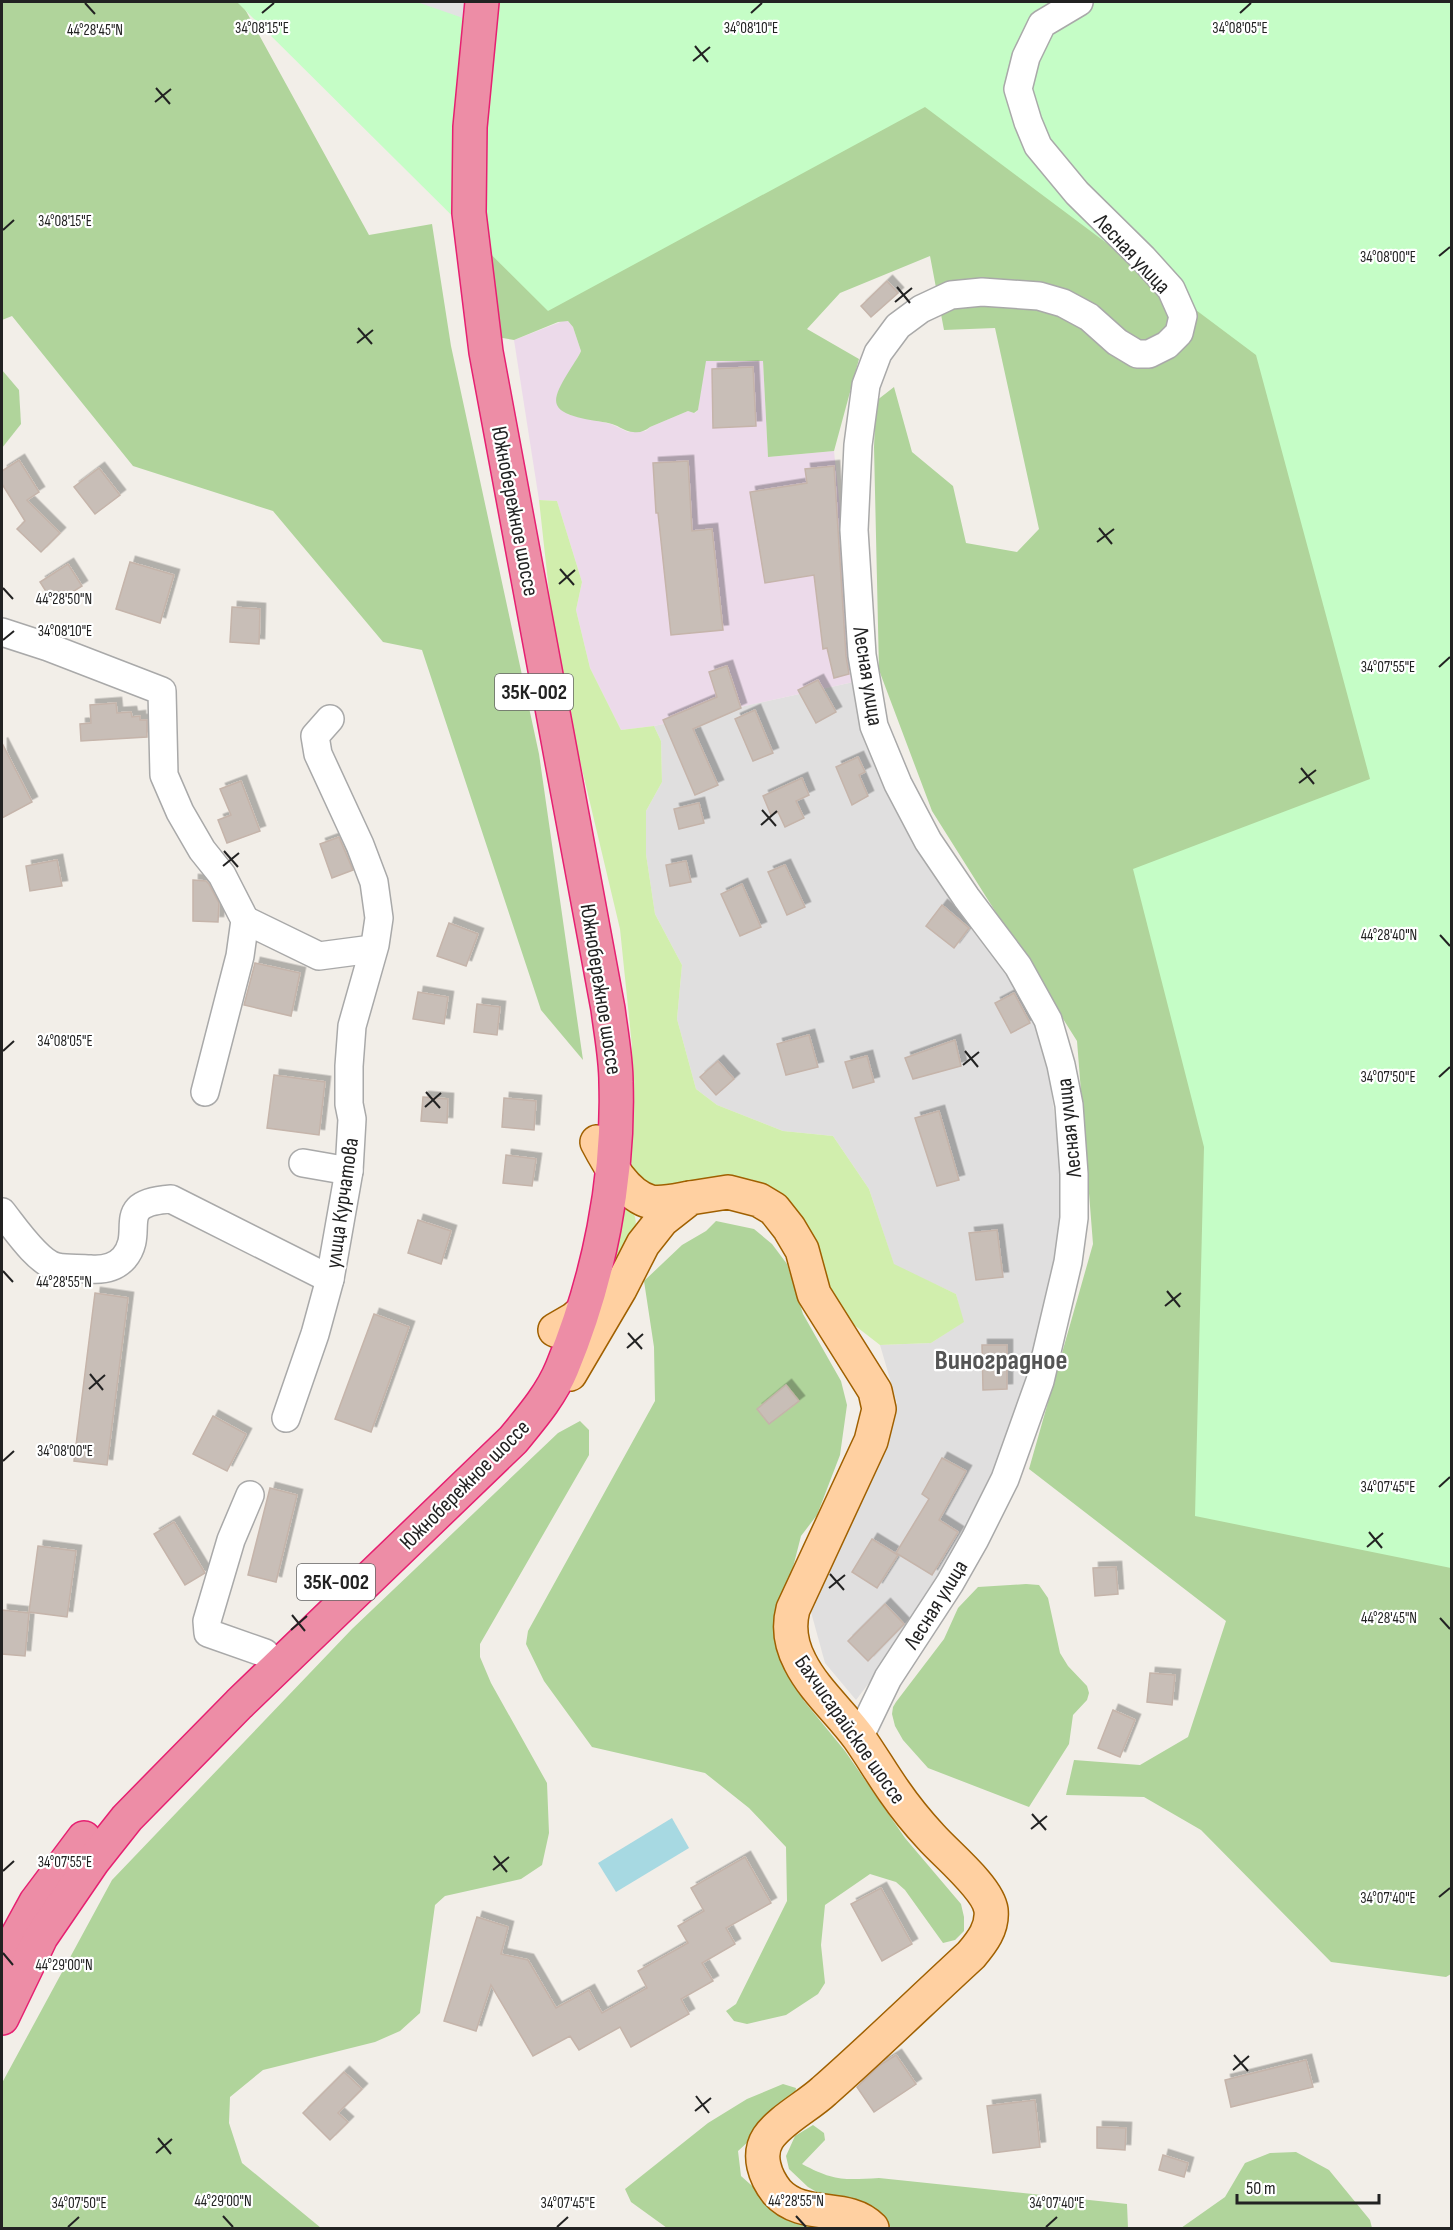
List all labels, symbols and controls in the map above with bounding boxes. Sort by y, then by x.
text: 34°08'15"E [235,19,289,38]
text: 34°08'10"E [724,19,778,38]
text: 34°08'05"E [1212,19,1268,38]
text: 44°28'45"N [67,21,123,40]
street label: Лесная улица [1087,208,1176,300]
text: 34°08'15"E [38,212,92,231]
text: 34°08'00"E [1360,248,1416,267]
street label: Южнобережное шоссе [485,424,544,599]
text: 44°28'50"N [36,590,92,609]
text: 34°08'10"E [38,622,92,641]
street label: Лесная улица [846,624,889,728]
text: 34°07'55"E [1361,658,1415,677]
road number: 35К-002 [495,674,573,710]
street label: Южнобережное шоссе [574,902,627,1077]
text: 44°28'40"N [1361,926,1417,945]
text: 34°08'05"E [37,1032,93,1051]
text: 34°07'50"E [1360,1068,1416,1087]
street label: Лесная улица [1051,1077,1088,1180]
street label: улица Курчатова [320,1136,365,1270]
text: 44°28'55"N [36,1273,92,1292]
district label: Виноградное [934,1344,1068,1377]
street label: Южнобережное шоссе [394,1414,536,1556]
text: 34°08'00"E [37,1442,93,1461]
text: 34°07'45"E [1361,1478,1415,1497]
street label: Лесная улица [898,1555,974,1655]
road number: 35К-002 [297,1564,375,1600]
text: 44°28'45"N [1361,1609,1417,1628]
street label: Бахчисарайское шоссе [788,1650,911,1810]
text: 34°07'55"E [38,1853,92,1872]
text: 34°07'40"E [1360,1889,1416,1908]
text: 44°29'00"N [35,1956,93,1975]
scale bar [1237,2167,1380,2205]
text: 50 m [1246,2178,1276,2199]
text: 44°29'00"N [194,2192,252,2211]
text: 44°28'55"N [768,2192,824,2211]
text: 34°07'50"E [51,2194,107,2213]
text: 34°07'45"E [541,2194,595,2213]
text: 34°07'40"E [1029,2194,1085,2213]

